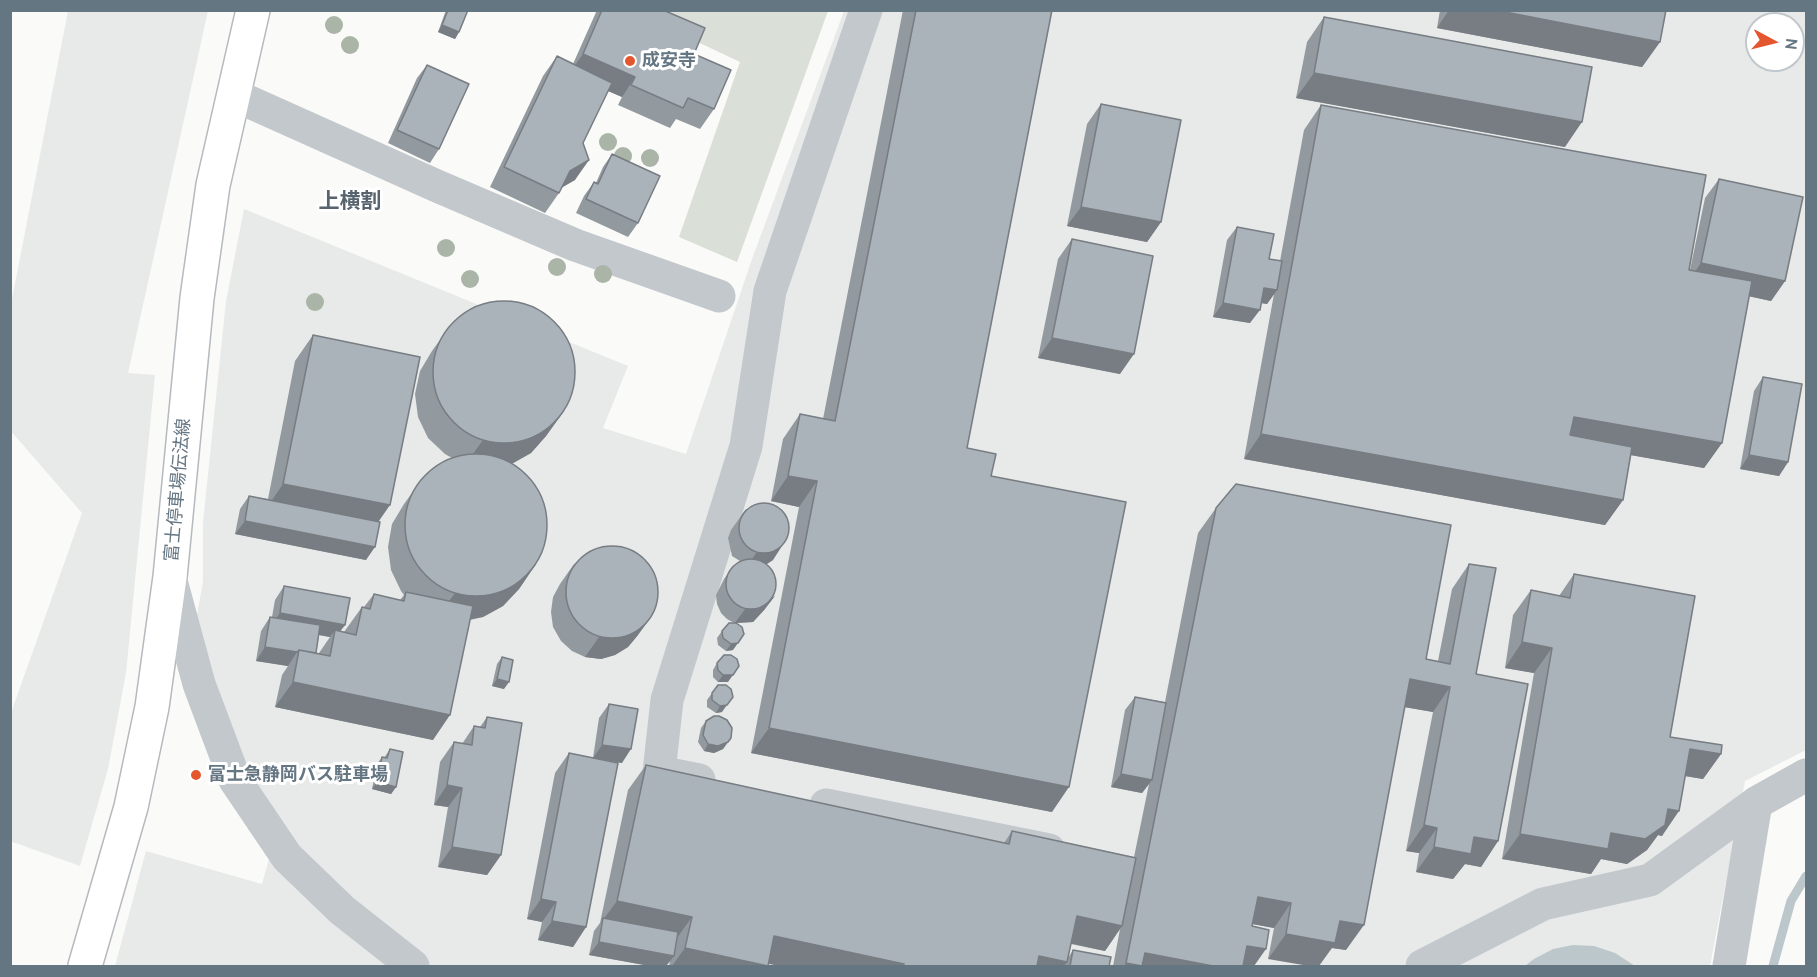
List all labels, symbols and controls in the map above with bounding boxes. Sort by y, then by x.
north arrow [1745,12,1805,72]
text: N [1781,37,1801,51]
place label: 成安寺 [642,50,696,72]
marker: 成安寺 [623,54,637,68]
district label: 上横割 [319,189,381,215]
street label: 富士停車場伝法線 [161,417,195,563]
place label: 富士急静岡バス駐車場 [208,764,388,786]
marker: 富士急静岡バス駐車場 [189,768,203,782]

